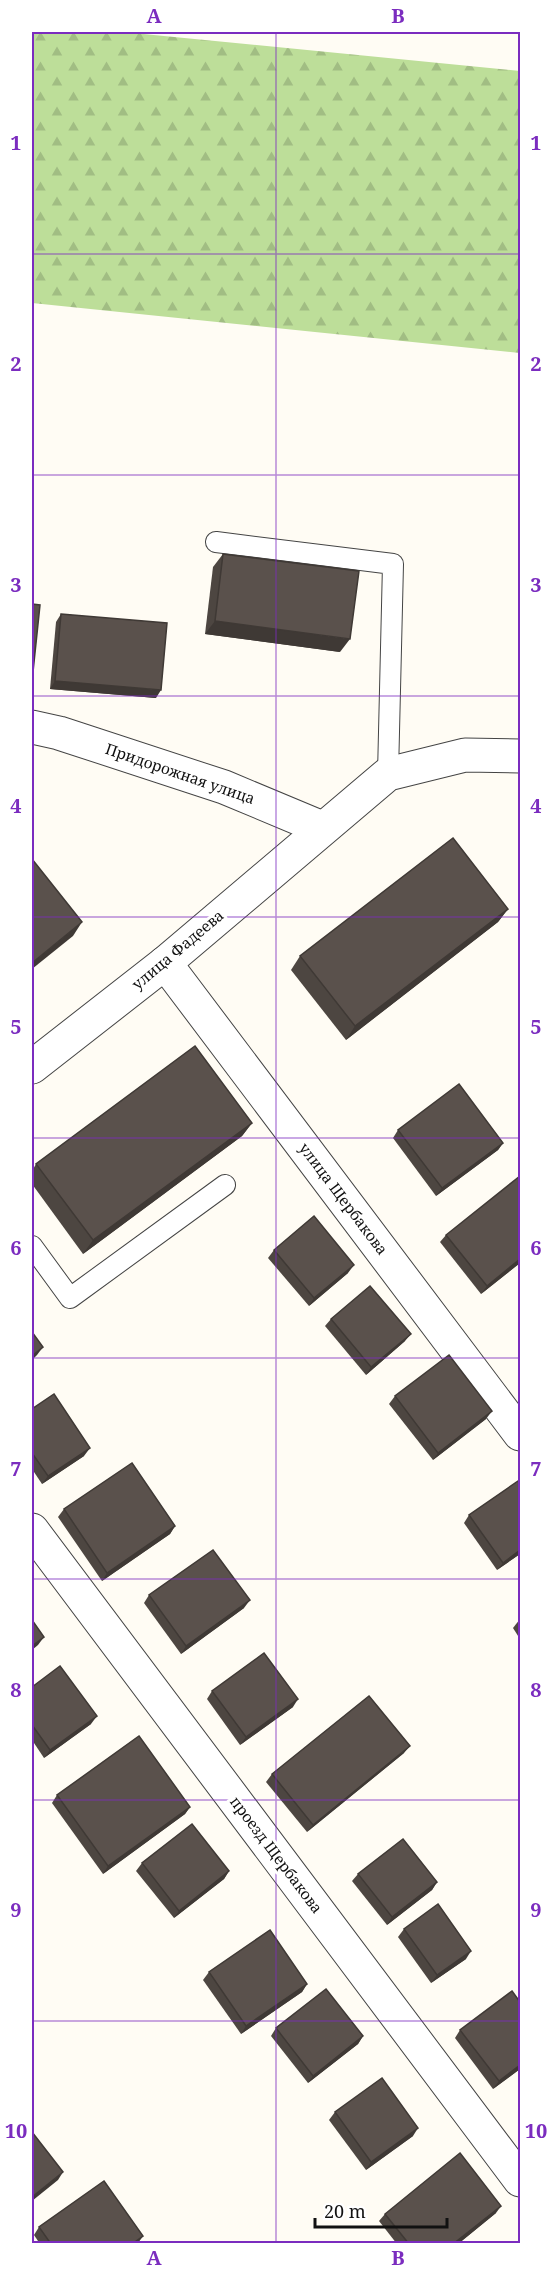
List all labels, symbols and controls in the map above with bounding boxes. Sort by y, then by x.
text: A [146,2,162,29]
text: B [391,2,405,29]
text: 1 [10,129,22,156]
text: 1 [530,129,542,156]
text: 2 [10,350,22,377]
text: 2 [530,350,542,377]
text: 3 [10,571,22,598]
text: 3 [530,571,542,598]
street label: Придорожная улица [103,738,258,808]
text: 4 [10,792,22,819]
text: 4 [530,792,542,819]
street label: улица Фадеева [127,905,227,993]
text: 5 [10,1013,22,1040]
text: 5 [530,1013,542,1040]
street label: улица Щербакова [295,1138,393,1259]
text: 6 [10,1234,22,1261]
text: 6 [530,1234,542,1261]
text: 7 [10,1455,22,1482]
text: 7 [530,1455,542,1482]
text: 8 [10,1676,22,1703]
text: 8 [530,1676,542,1703]
street label: проезд Щербакова [226,1792,327,1917]
text: 9 [10,1896,22,1923]
text: 9 [530,1896,542,1923]
text: 10 [5,2117,27,2144]
text: 10 [525,2117,547,2144]
scale bar [315,2191,447,2229]
text: 20 m [324,2199,366,2223]
text: A [146,2244,162,2271]
text: B [391,2244,405,2271]

